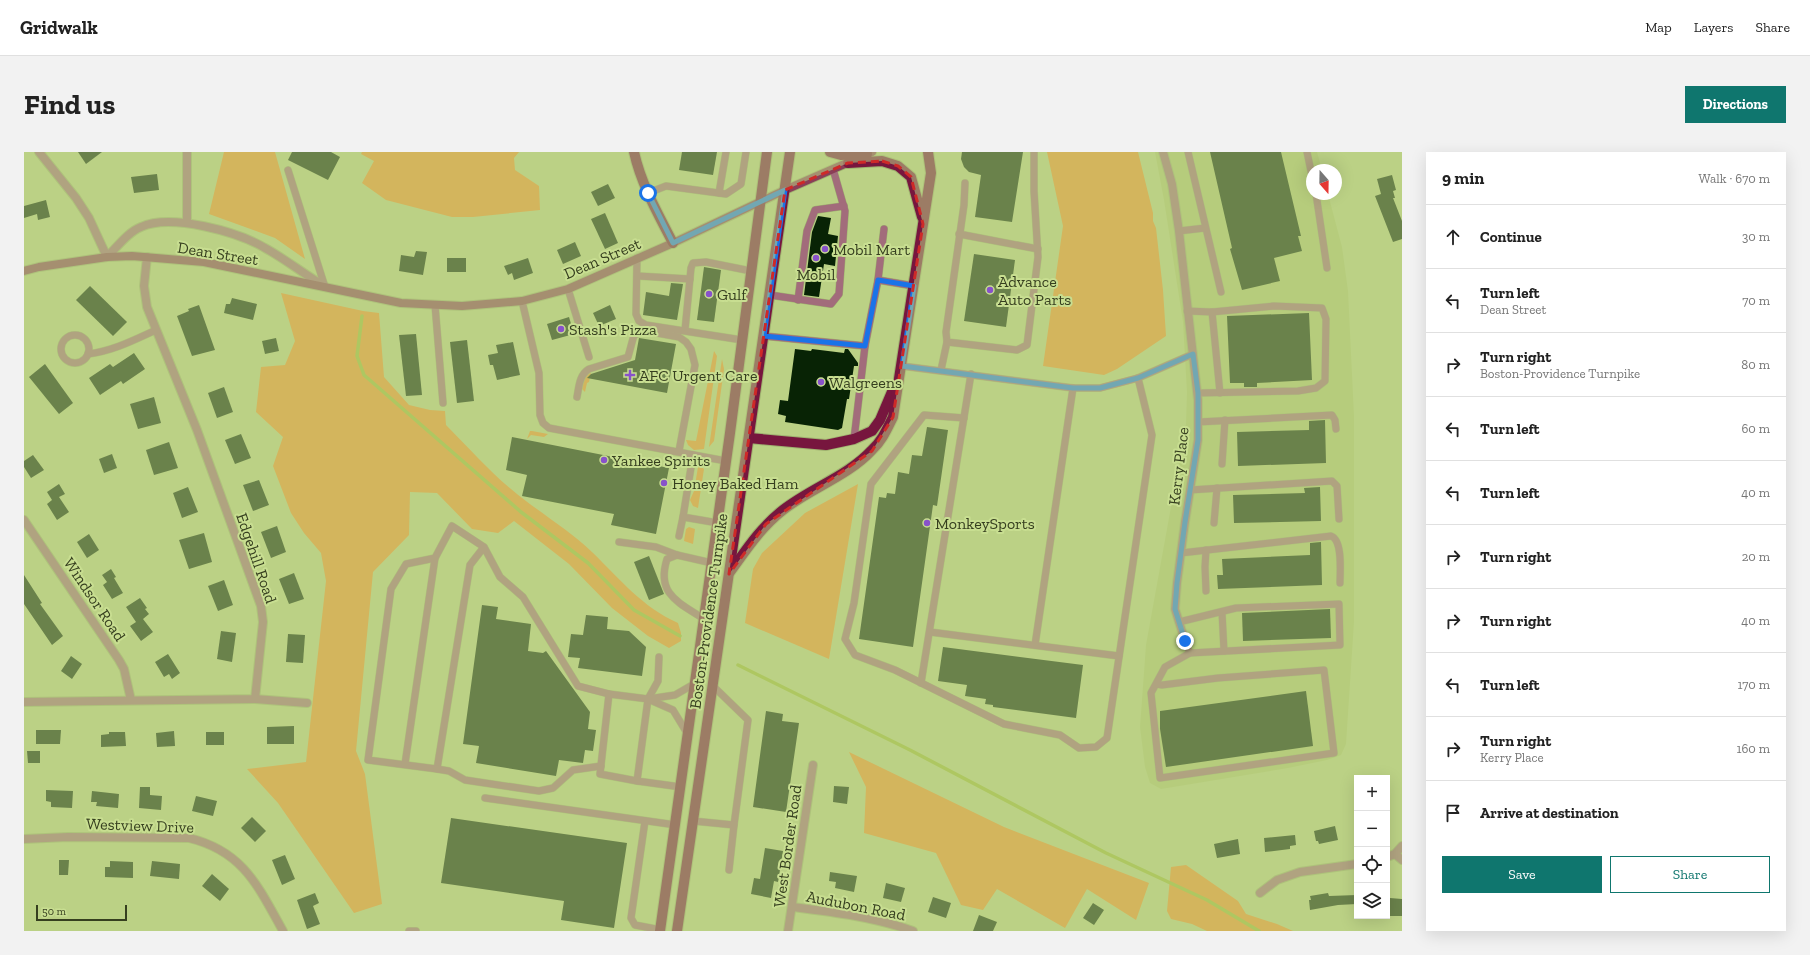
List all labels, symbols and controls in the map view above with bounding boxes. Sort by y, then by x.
text: Gridwalk [20,16,98,39]
text: Map [1645,19,1672,36]
text: Layers [1694,19,1733,36]
text: Share [1755,19,1790,36]
button: Directions [1685,86,1786,123]
text: Find us [24,88,115,121]
north arrow [1306,164,1342,200]
text: 9 min [1442,168,1484,188]
text: Walk · 670 m [1698,171,1770,186]
route start [639,184,657,202]
icon: ahead [1442,226,1464,248]
text: Continue [1480,228,1542,246]
text: 30 m [1742,229,1770,244]
street label: Dean Street [561,234,643,283]
street label: Dean Street [176,238,260,269]
place label: Mobil Mart [833,240,910,259]
marker: Mobil Mart [820,244,830,254]
marker: Mobil [811,253,821,263]
place label: Mobil [796,265,836,284]
place label: Advance Auto Parts [998,272,1071,309]
text: Turn left [1480,284,1540,302]
place label: Gulf [717,285,748,304]
marker: Advance Auto Parts [985,285,995,295]
marker: Gulf [704,289,714,299]
icon: left [1442,290,1464,312]
text: 70 m [1742,293,1770,308]
text: Dean Street [1480,302,1546,317]
place label: Stash's Pizza [569,320,657,339]
marker: Stash's Pizza [556,324,566,334]
text: Turn right [1480,348,1551,366]
icon: right [1442,354,1464,376]
text: 80 m [1741,357,1770,372]
place label: AFC Urgent Care [639,366,757,385]
text: Boston-Providence Turnpike [1480,366,1640,381]
marker: AFC Urgent Care [624,369,636,381]
place label: Walgreens [829,373,902,392]
marker: Walgreens [816,377,826,387]
icon: left [1442,418,1464,440]
text: Turn left [1480,420,1540,438]
text: 60 m [1741,421,1770,436]
street label: Kerry Place [1164,426,1193,506]
place label: Yankee Spirits [611,451,710,470]
marker: Yankee Spirits [599,455,609,465]
place label: Honey Baked Ham [672,474,799,493]
marker: Honey Baked Ham [659,478,669,488]
icon: left [1442,482,1464,504]
text: Turn left [1480,484,1540,502]
text: 40 m [1741,485,1770,500]
street label: Edgehill Road [232,510,281,606]
street label: Boston-Providence Turnpike [685,512,732,710]
place label: MonkeySports [935,514,1035,533]
marker: MonkeySports [922,518,932,528]
icon: right [1442,546,1464,568]
text: Turn right [1480,548,1551,566]
text: 20 m [1742,549,1770,564]
street label: Windsor Road [60,554,130,645]
icon: right [1442,610,1464,632]
text: Turn right [1480,612,1551,630]
text: 40 m [1741,613,1770,628]
route end [1176,632,1194,650]
icon: left [1442,674,1464,696]
text: Turn left [1480,676,1540,694]
text: 170 m [1737,677,1770,692]
text: Turn right [1480,732,1551,750]
icon: right [1442,738,1464,760]
text: 160 m [1736,741,1770,756]
text: Kerry Place [1480,750,1544,765]
map controls [1354,775,1390,919]
button: + [1354,775,1390,811]
street label: West Border Road [769,783,806,909]
icon: arrive [1442,802,1464,824]
text: Arrive at destination [1480,804,1619,822]
button: − [1354,811,1390,847]
street label: Westview Drive [86,814,194,837]
button: locate [1354,847,1390,883]
button: Save [1442,856,1602,893]
button: Share [1610,856,1770,893]
button: layers [1354,883,1390,919]
street label: Audubon Road [805,887,907,924]
scale bar [36,903,127,922]
text: 50 m [42,905,66,918]

